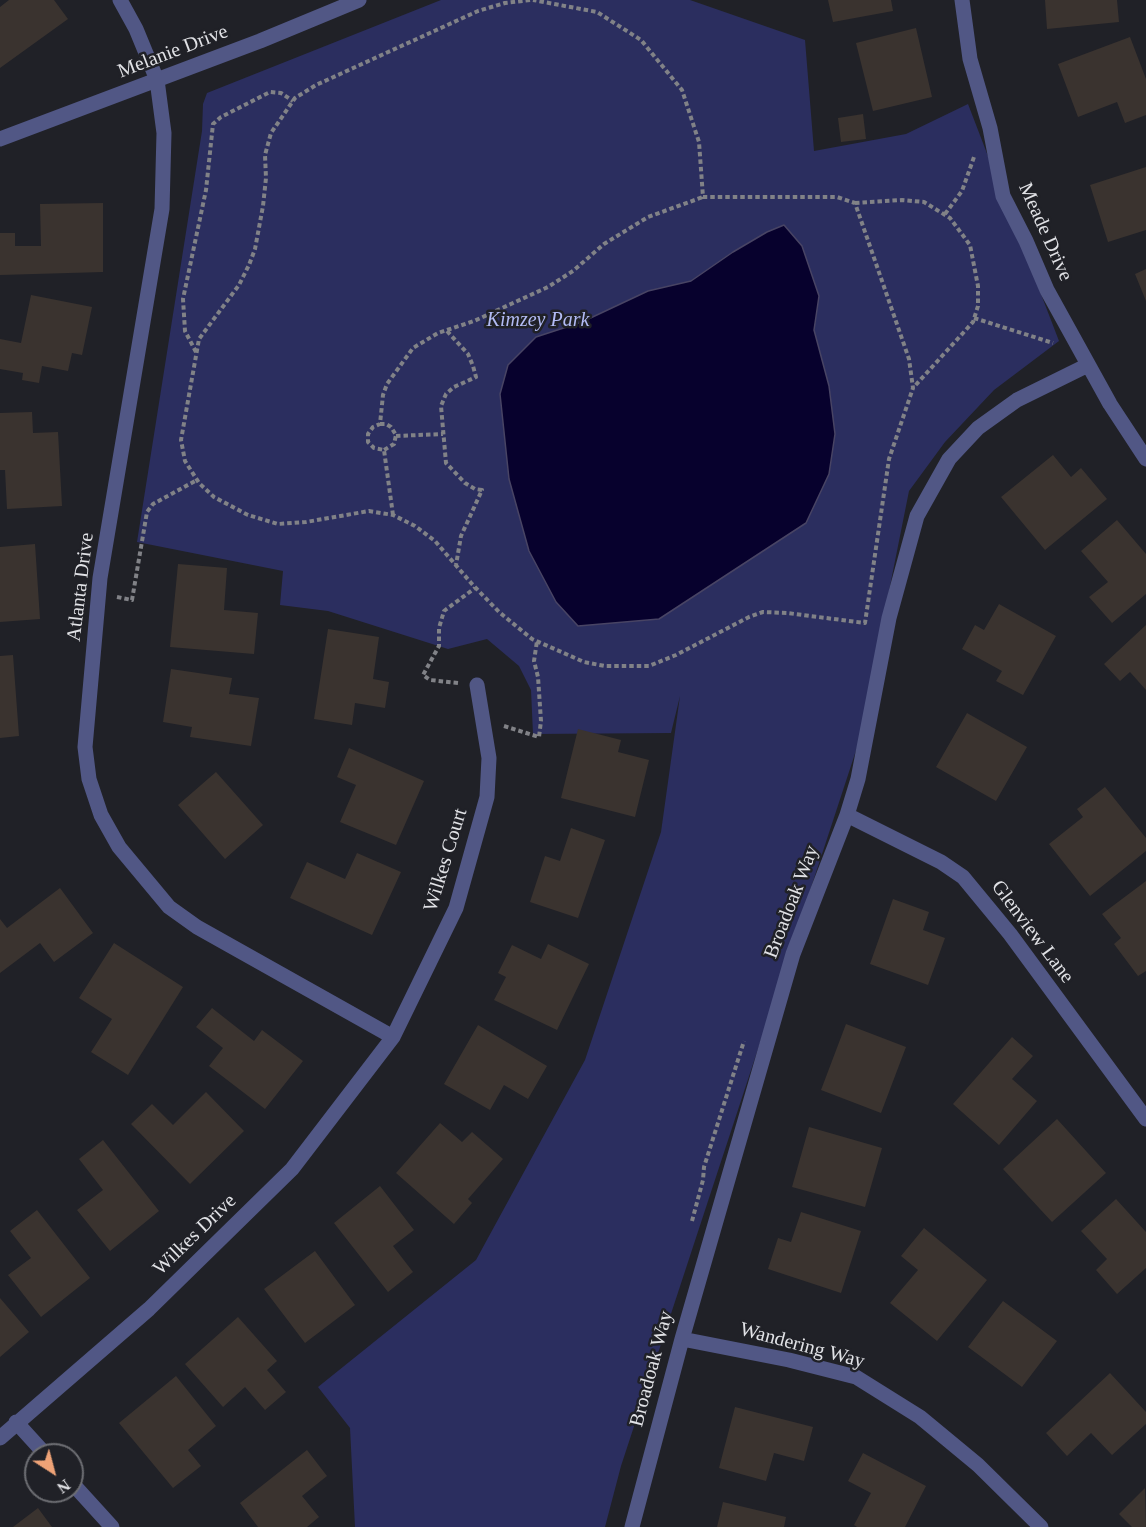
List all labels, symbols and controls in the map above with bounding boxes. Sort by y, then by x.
street label: Melanie Drive [115,20,231,84]
street label: Meade Drive [1013,179,1077,285]
park label: Kimzey Park [487,309,589,333]
street label: Atlanta Drive [62,531,100,643]
street label: Wilkes Court [419,806,473,914]
street label: Broadoak Way [759,842,825,962]
street label: Glenview Lane [985,876,1079,988]
street label: Wilkes Drive [148,1189,242,1281]
street label: Broadoak Way [625,1308,679,1430]
street label: Wandering Way [737,1318,867,1374]
north arrow [24,1443,84,1503]
text: N [54,1476,73,1497]

